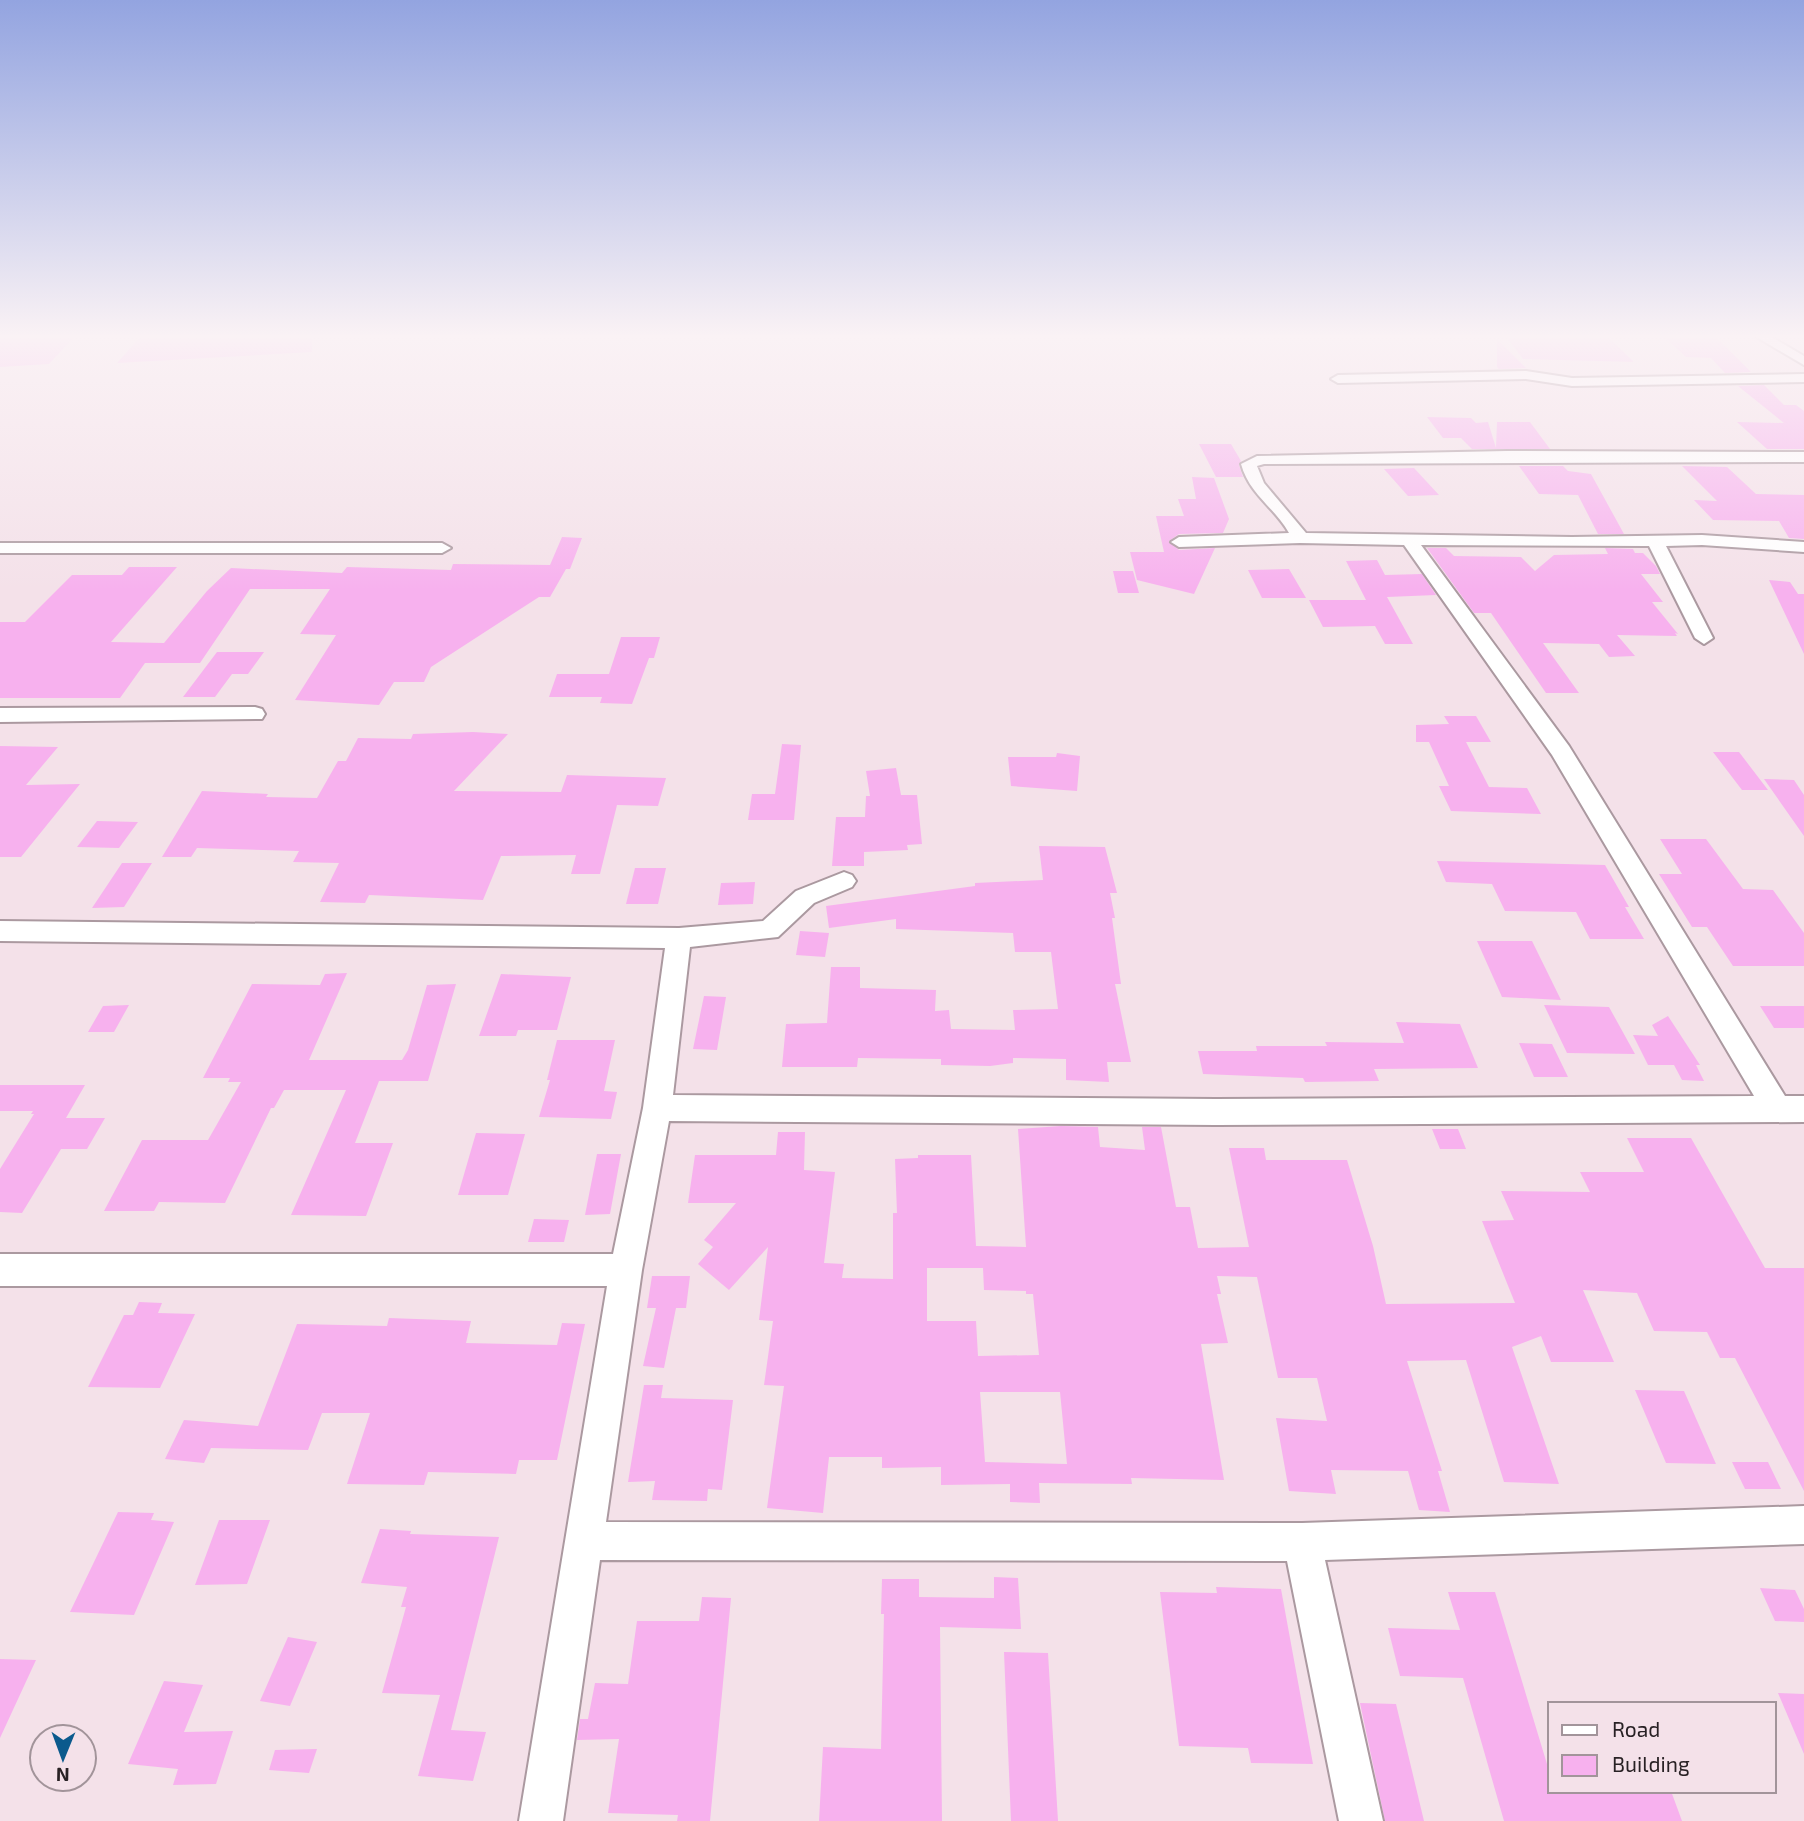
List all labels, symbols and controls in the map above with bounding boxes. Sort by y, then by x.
legend [1548,1702,1776,1793]
text: Road [1612,1716,1660,1741]
north arrow [28,1723,98,1793]
text: Building [1612,1751,1690,1776]
text: N [56,1764,70,1787]

